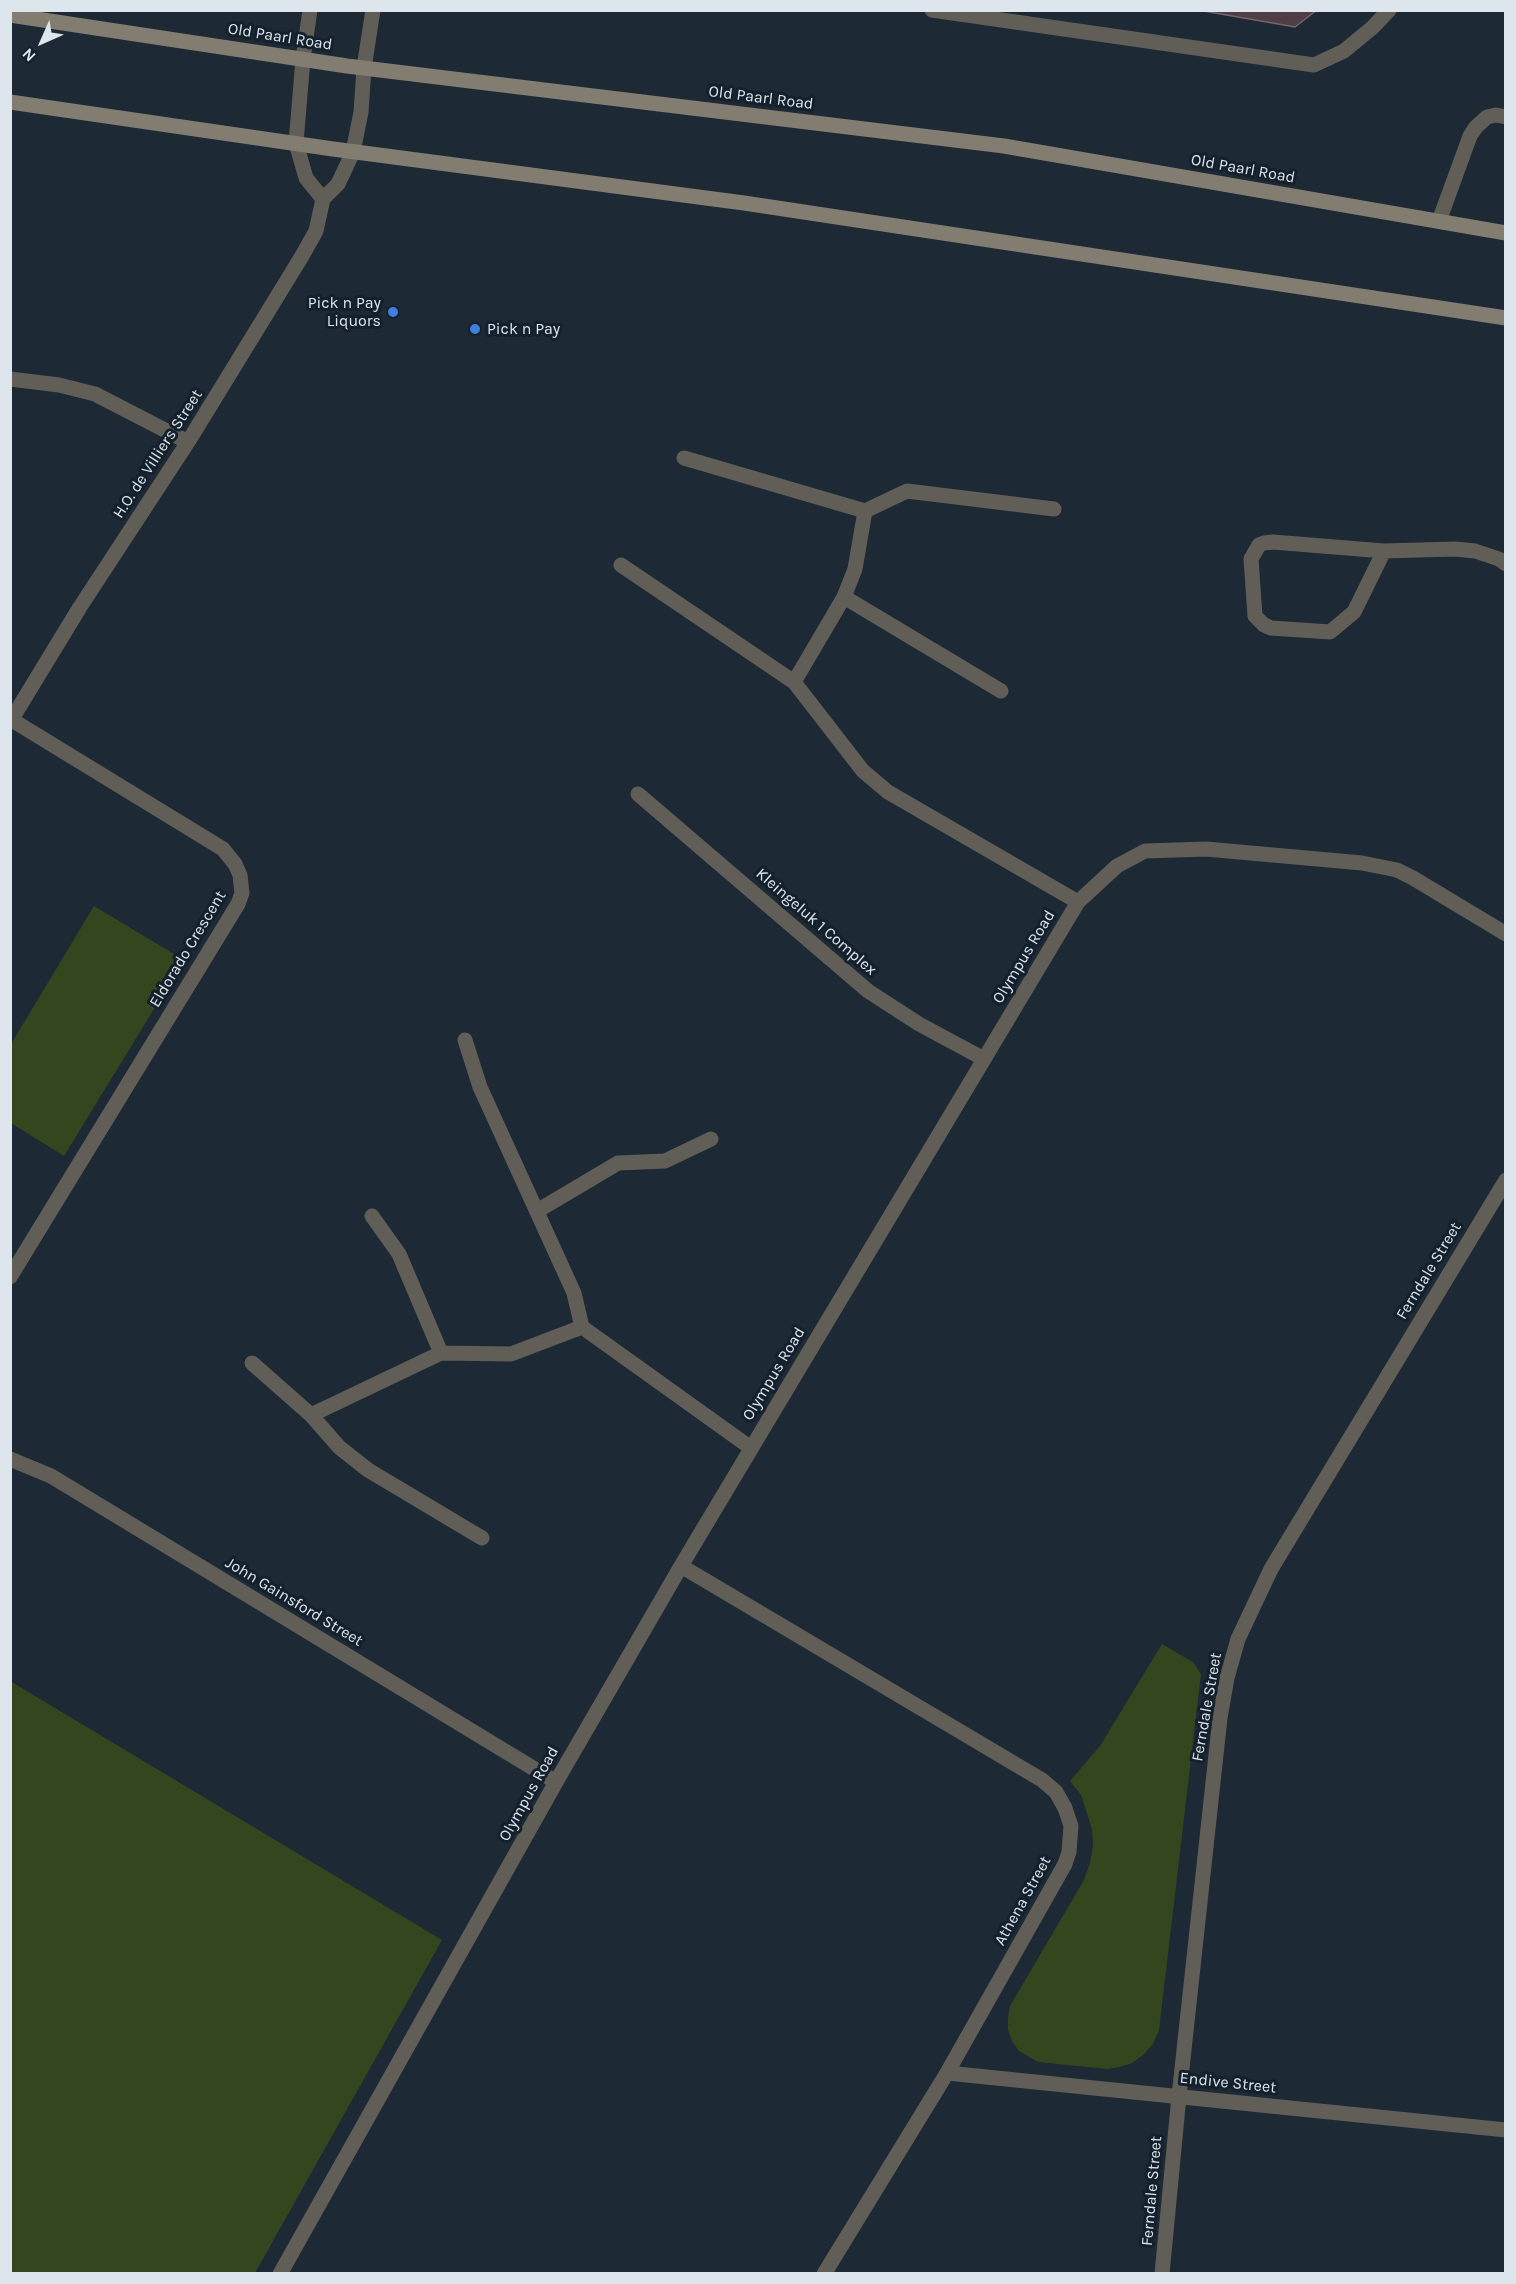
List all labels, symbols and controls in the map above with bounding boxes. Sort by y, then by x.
north arrow [12,12,72,72]
street label: Old Paarl Road [226,19,334,55]
text: N [18,44,40,66]
street label: Old Paarl Road [707,82,815,114]
street label: Old Paarl Road [1189,150,1297,188]
place label: Pick n Pay Liquors [308,293,381,331]
marker: Pick n Pay Liquors [386,305,400,319]
place label: Pick n Pay [487,319,560,339]
marker: Pick n Pay [468,322,482,336]
street label: H.O. de Villiers Street [109,386,207,522]
street label: Kleingeluk 1 Complex [752,864,880,980]
street label: Eldorado Crescent [146,887,230,1011]
street label: Olympus Road [989,907,1059,1007]
street label: Ferndale Street [1392,1219,1466,1323]
street label: Olympus Road [739,1324,809,1424]
street label: John Gainsford Street [222,1553,366,1651]
street label: Ferndale Street [1188,1651,1226,1763]
street label: Olympus Road [495,1743,563,1845]
street label: Athena Street [991,1853,1055,1949]
street label: Endive Street [1179,2068,1277,2098]
street label: Ferndale Street [1138,2135,1166,2247]

